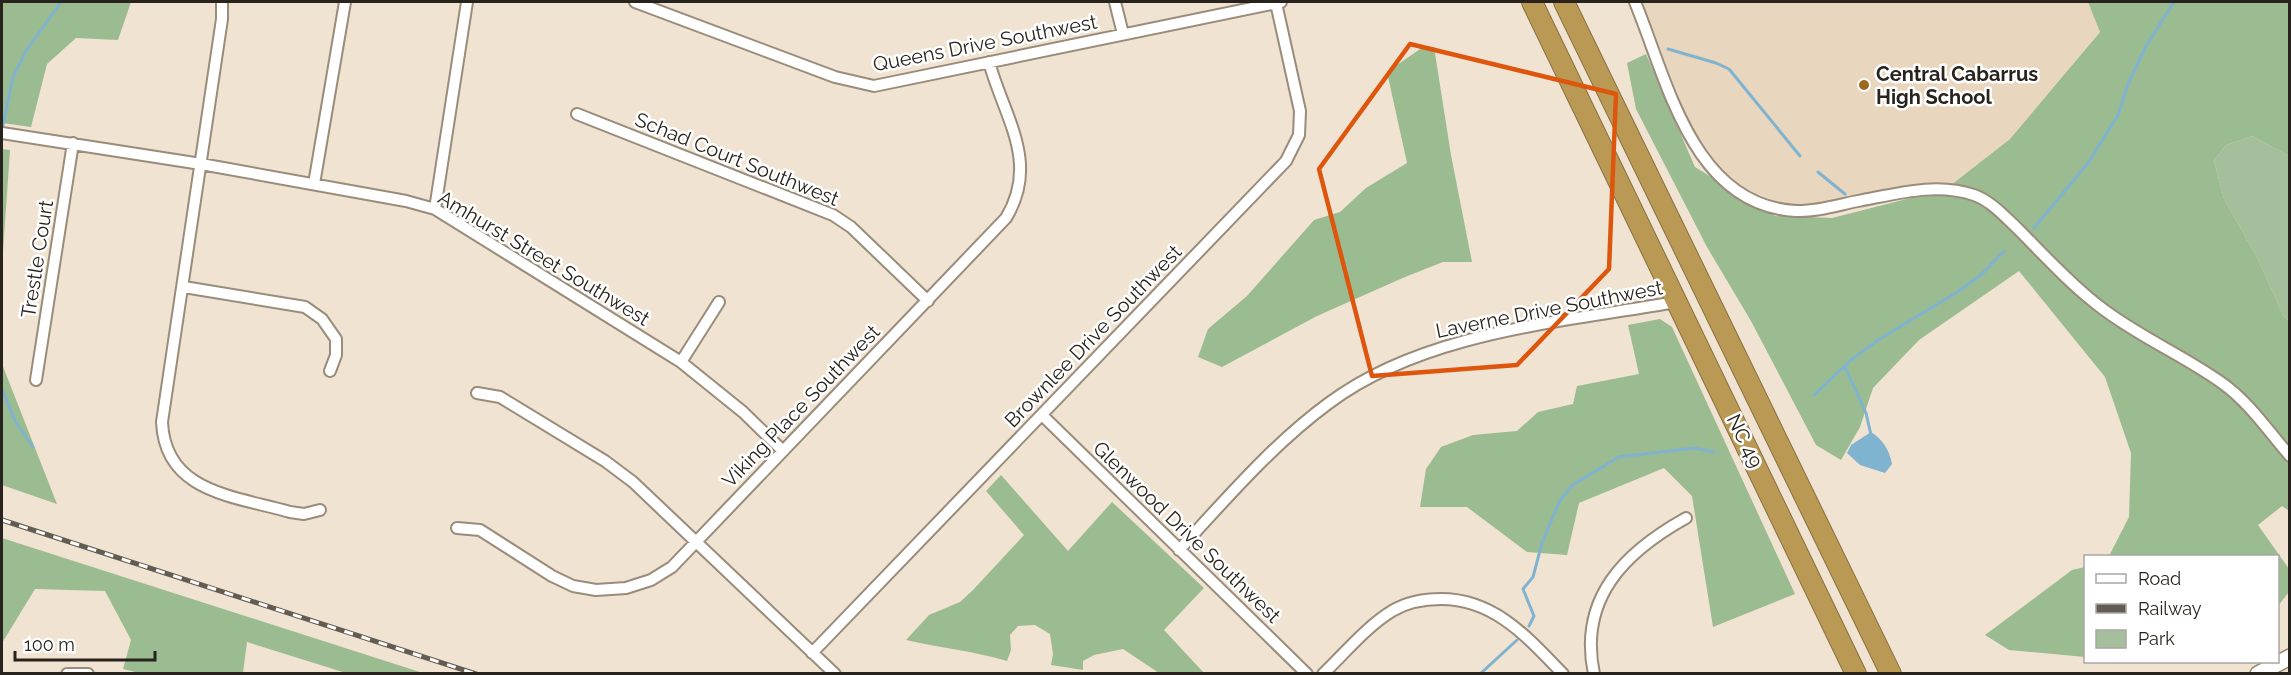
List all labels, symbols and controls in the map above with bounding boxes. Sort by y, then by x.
street label: Queens Drive Southwest [871,9,1099,76]
place label: Central Cabarrus High School [1876,62,2038,109]
marker: Central Cabarrus High School [1857,78,1871,92]
street label: Schad Court Southwest [632,107,843,211]
street label: Amhurst Street Southwest [434,185,654,331]
street label: Trestle Court [16,198,58,320]
street label: Brownlee Drive Southwest [999,240,1187,432]
street label: Laverne Drive Southwest [1434,275,1665,343]
street label: Viking Place Southwest [717,320,885,492]
street label: NC 49 [1722,410,1768,472]
street label: Glenwood Drive Southwest [1088,436,1286,628]
legend [2084,555,2279,663]
text: Road [2138,568,2181,589]
text: Railway [2138,598,2202,619]
scale bar [15,624,154,662]
text: Park [2138,628,2175,649]
text: 100 m [24,634,75,655]

